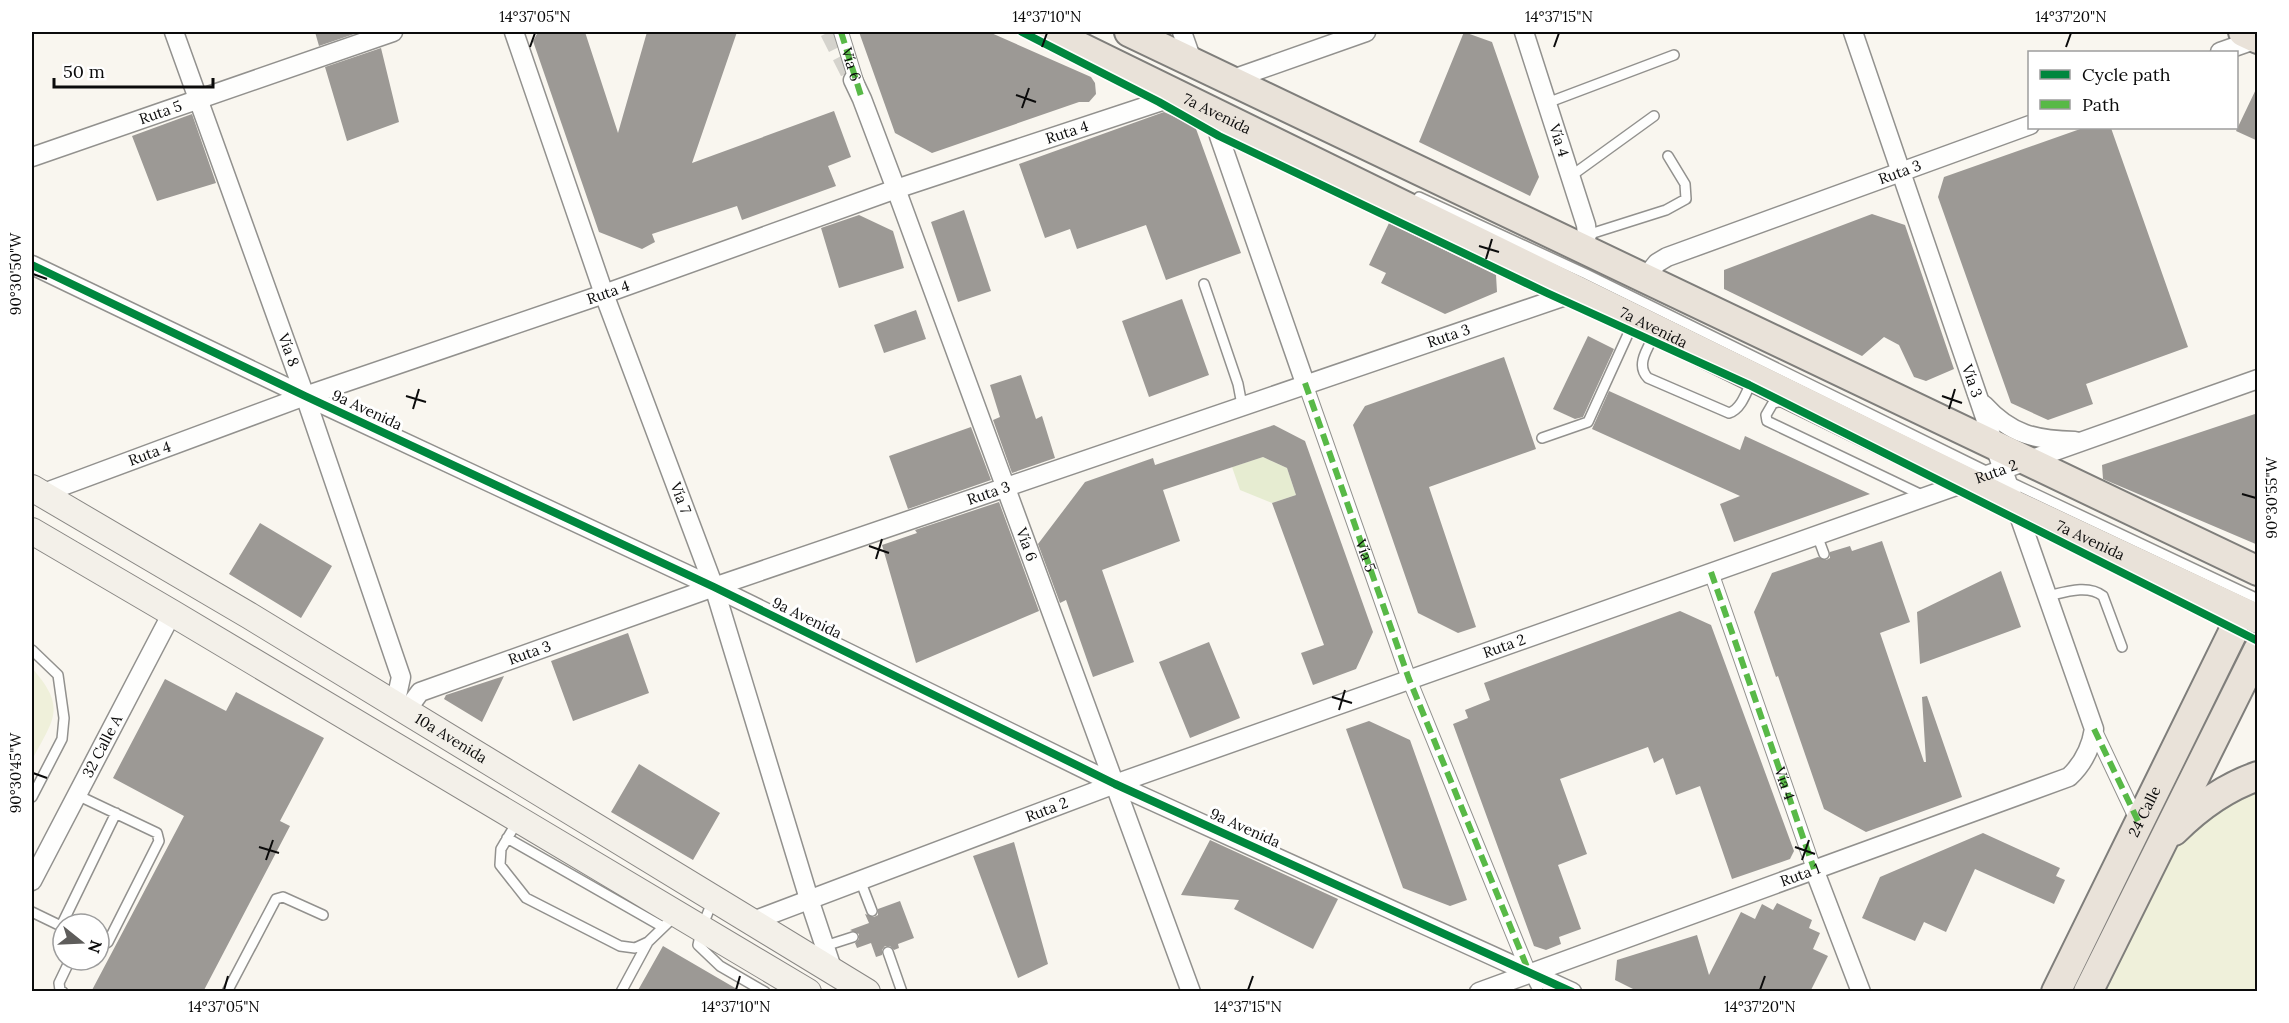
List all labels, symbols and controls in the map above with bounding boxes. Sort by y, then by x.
text: 14°37'05"N [499,7,571,26]
text: 14°37'10"N [1013,7,1081,26]
text: 14°37'15"N [1525,7,1593,26]
text: 14°37'20"N [2035,7,2107,26]
street label: Vía 6 [837,44,866,83]
scale bar [54,51,213,89]
legend [2028,51,2238,129]
text: 50 m [63,60,105,83]
text: Cycle path [2082,63,2171,86]
street label: 7a Avenida [1180,89,1255,138]
text: Path [2082,93,2120,116]
street label: Ruta 5 [136,96,184,128]
street label: Ruta 4 [1043,116,1091,148]
street label: Vía 4 [1545,121,1574,159]
street label: Ruta 3 [1876,155,1924,188]
text: 90°30'50"W [6,232,25,315]
street label: Ruta 4 [584,276,632,308]
street label: 7a Avenida [1616,303,1691,352]
street label: Ruta 3 [1424,319,1472,352]
street label: Vía 8 [274,330,304,369]
street label: Vía 3 [1958,361,1987,400]
street label: 9a Avenida [329,385,405,434]
street label: Ruta 4 [126,437,174,470]
street label: Ruta 2 [1972,455,2020,488]
text: 90°30'55"W [2262,456,2281,539]
street label: Ruta 3 [964,477,1012,509]
street label: Vía 7 [666,478,696,516]
street label: 7a Avenida [2053,516,2128,564]
street label: Vía 6 [1012,524,1042,564]
street label: Vía 5 [1351,536,1381,575]
street label: 9a Avenida [769,593,845,643]
street label: Ruta 2 [1480,629,1528,662]
street label: Ruta 3 [505,636,553,669]
street label: 10a Avenida [411,709,491,767]
street label: 32 Calle A [78,711,126,781]
text: 90°30'45"W [6,732,25,813]
street label: Vía 4 [1770,764,1799,802]
street label: 24 Calle [2124,783,2165,840]
street label: Ruta 2 [1023,793,1070,826]
street label: 9a Avenida [1207,804,1284,852]
street label: Ruta 1 [1777,858,1823,890]
north arrow [51,912,111,972]
text: N [84,938,107,956]
text: 14°37'05"N [188,997,260,1016]
text: 14°37'10"N [702,997,770,1016]
text: 14°37'15"N [1214,997,1282,1016]
text: 14°37'20"N [1724,997,1796,1016]

